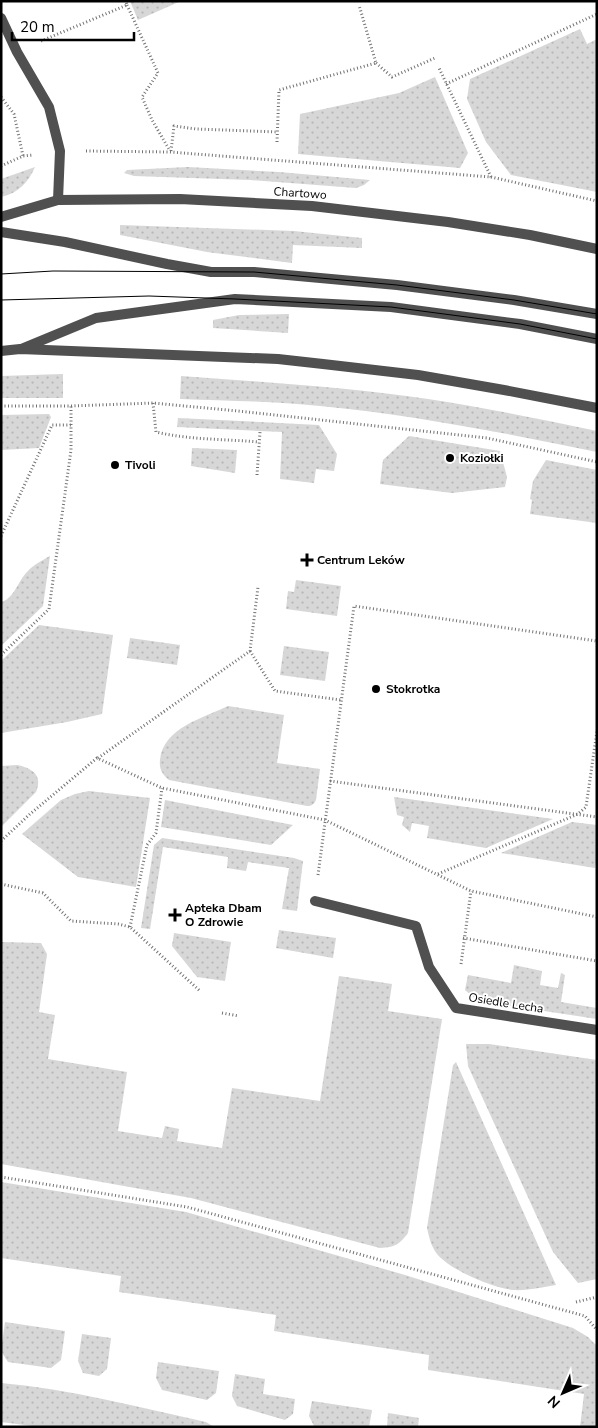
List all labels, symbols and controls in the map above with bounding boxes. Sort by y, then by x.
scale bar [12,10,135,42]
text: 20 m [20,17,55,37]
street label: Chartowo [273,183,327,203]
place label: Koziołki [460,450,504,466]
marker: Koziołki [444,452,456,464]
place label: Tivoli [125,457,156,473]
marker: Tivoli [109,459,121,471]
place label: Centrum Leków [317,552,406,568]
marker: Centrum Leków [301,554,313,566]
place label: Stokrotka [386,681,440,697]
marker: Stokrotka [370,683,382,695]
place label: Apteka Dbam O Zdrowie [185,900,262,930]
marker: Apteka Dbam O Zdrowie [169,909,181,921]
street label: Osiedle Lecha [467,989,545,1017]
north arrow [538,1368,588,1418]
text: N [544,1391,565,1412]

